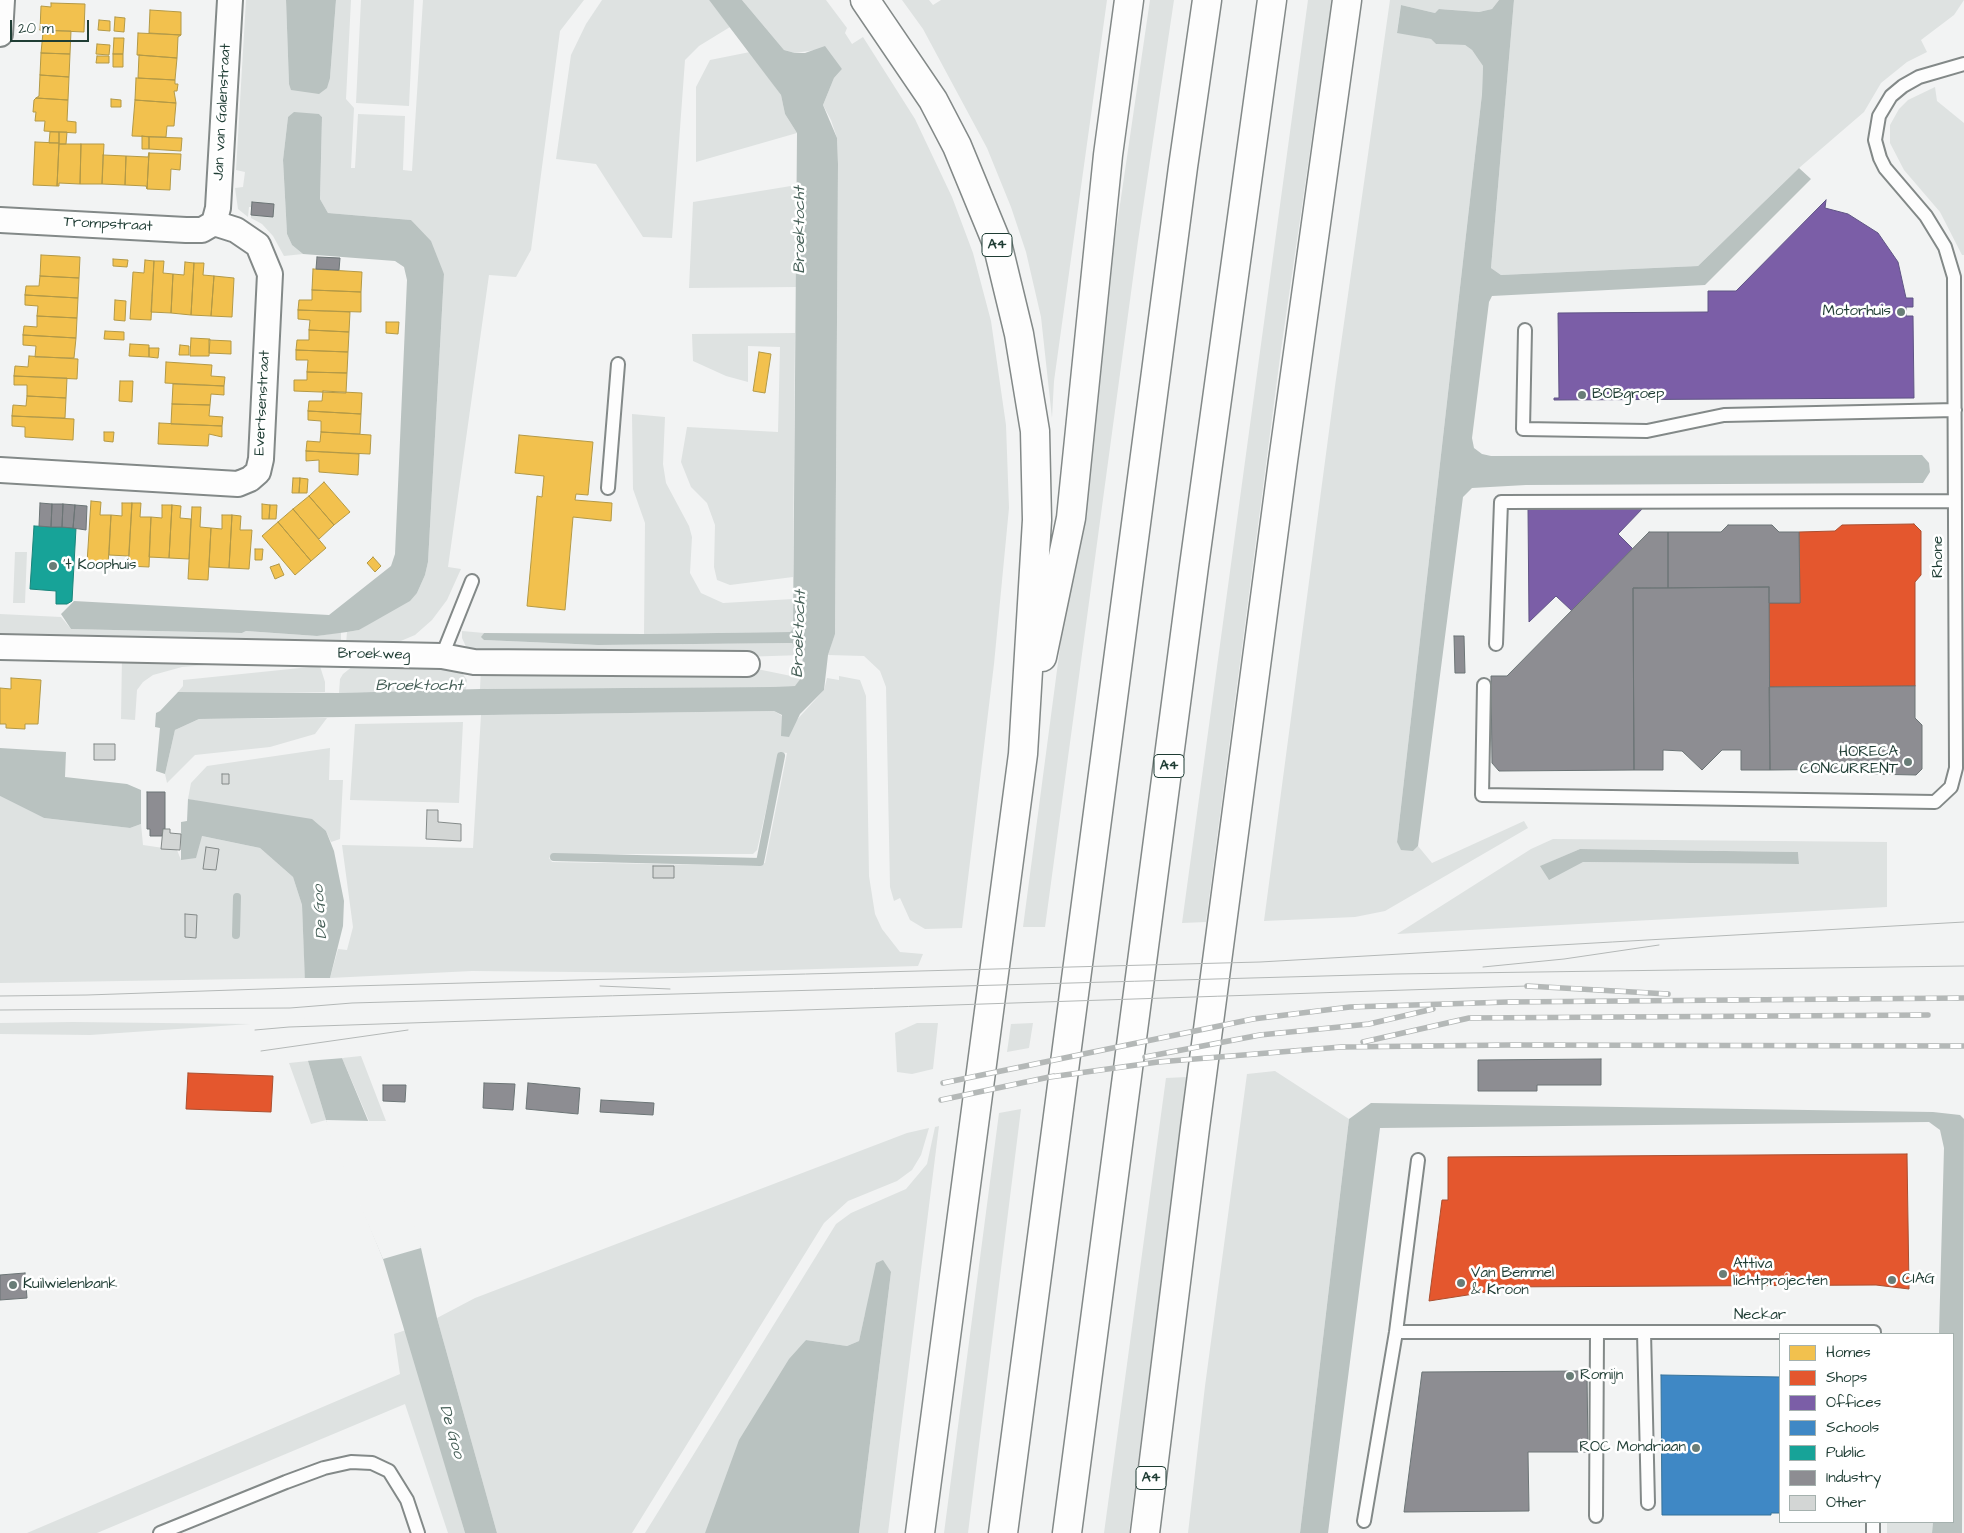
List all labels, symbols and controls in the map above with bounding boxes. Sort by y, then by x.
scale bar [12,10,91,42]
text: 20 m [18,18,54,39]
street label: Jan van Galenstraat [210,43,236,181]
water label: Broektocht [791,186,811,274]
street label: Trompstraat [63,214,153,236]
road number: A4 [982,234,1012,256]
place label: Motorhuis [1823,303,1891,321]
marker: Motorhuis [1895,306,1907,318]
street label: Evertsenstraat [251,350,275,456]
place label: BOBgroep [1592,386,1664,404]
marker: BOBgroep [1576,389,1588,401]
street label: Rhone [1930,536,1948,578]
place label: 't Koophuis [63,557,137,575]
marker: 't Koophuis [47,560,59,572]
water label: Broektocht [789,590,811,678]
street label: Broekweg [338,645,410,665]
water label: Broektocht [375,677,463,697]
place label: HORECA CONCURRENT [1800,744,1898,779]
road number: A4 [1154,754,1184,778]
marker: HORECA CONCURRENT [1902,756,1914,768]
water label: De Goo [310,884,332,940]
place label: Attiva lichtprojecten [1733,1256,1828,1291]
place label: Van Bemmel & Kroon [1471,1265,1554,1300]
marker: Attiva lichtprojecten [1717,1268,1729,1280]
place label: CIAG [1902,1271,1935,1289]
marker: CIAG [1886,1274,1898,1286]
place label: Kuilwielenbank [23,1276,118,1294]
marker: Van Bemmel & Kroon [1455,1277,1467,1289]
marker: Kuilwielenbank [7,1279,19,1291]
street label: Neckar [1734,1307,1786,1325]
legend [1779,1333,1954,1523]
text: Homes [1826,1342,1871,1363]
place label: Romijn [1580,1367,1623,1385]
text: Shops [1826,1367,1867,1388]
marker: Romijn [1564,1370,1576,1382]
text: Offices [1826,1392,1881,1413]
water label: De Goo [434,1403,468,1461]
text: Schools [1826,1417,1879,1438]
place label: ROC Mondriaan [1579,1439,1686,1457]
marker: ROC Mondriaan [1690,1442,1702,1454]
text: Public [1826,1442,1866,1463]
road number: A4 [1136,1466,1166,1490]
text: Industry [1826,1467,1881,1488]
text: Other [1826,1492,1866,1513]

